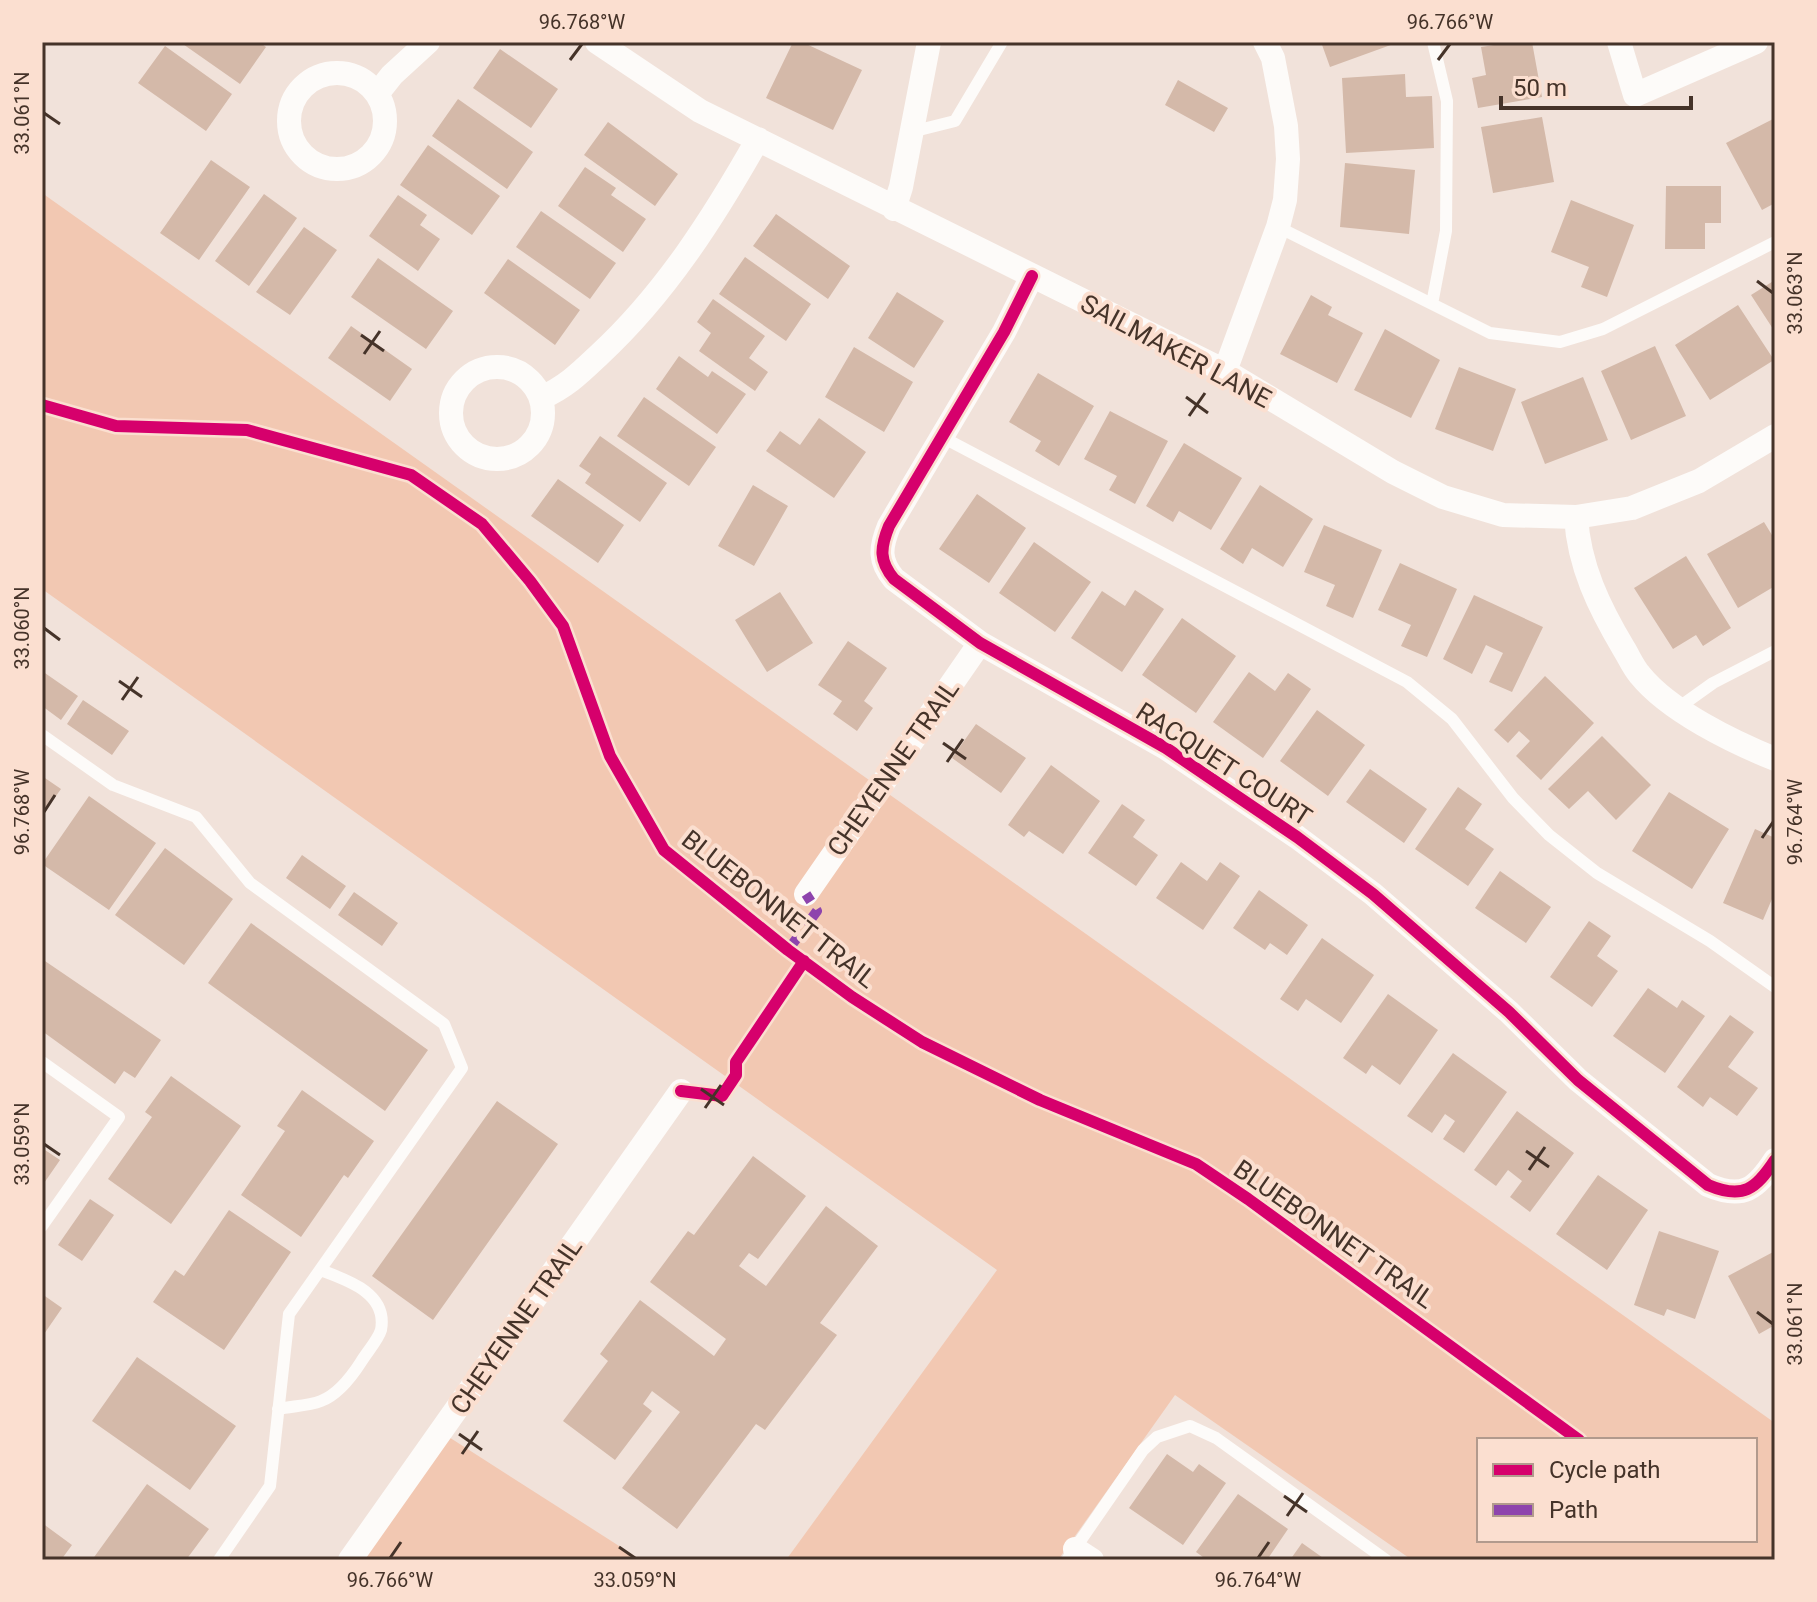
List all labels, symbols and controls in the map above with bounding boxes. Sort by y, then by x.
text: 96.768°W [539,10,626,34]
text: 96.766°W [1407,10,1494,34]
scale bar [1501,60,1691,110]
text: 33.061°N [10,71,34,155]
text: 50 m [1513,74,1567,102]
text: 33.063°N [1783,251,1807,335]
street label: SAILMAKER LANE [1076,288,1276,414]
text: 33.060°N [10,586,34,670]
street label: CHEYENNE TRAIL [821,674,965,862]
street label: RACQUET COURT [1131,696,1317,832]
text: 96.768°W [10,768,34,855]
text: 96.764°W [1783,778,1807,865]
street label: BLUEBONNET TRAIL [676,824,882,994]
text: 33.059°N [10,1102,34,1186]
street label: BLUEBONNET TRAIL [1228,1153,1440,1315]
street label: CHEYENNE TRAIL [444,1232,588,1420]
text: 33.061°N [1783,1282,1807,1366]
legend [1477,1438,1757,1542]
text: Cycle path [1549,1456,1661,1484]
text: Path [1549,1496,1598,1524]
text: 96.766°W [347,1568,434,1592]
text: 33.059°N [593,1568,677,1592]
text: 96.764°W [1215,1568,1302,1592]

